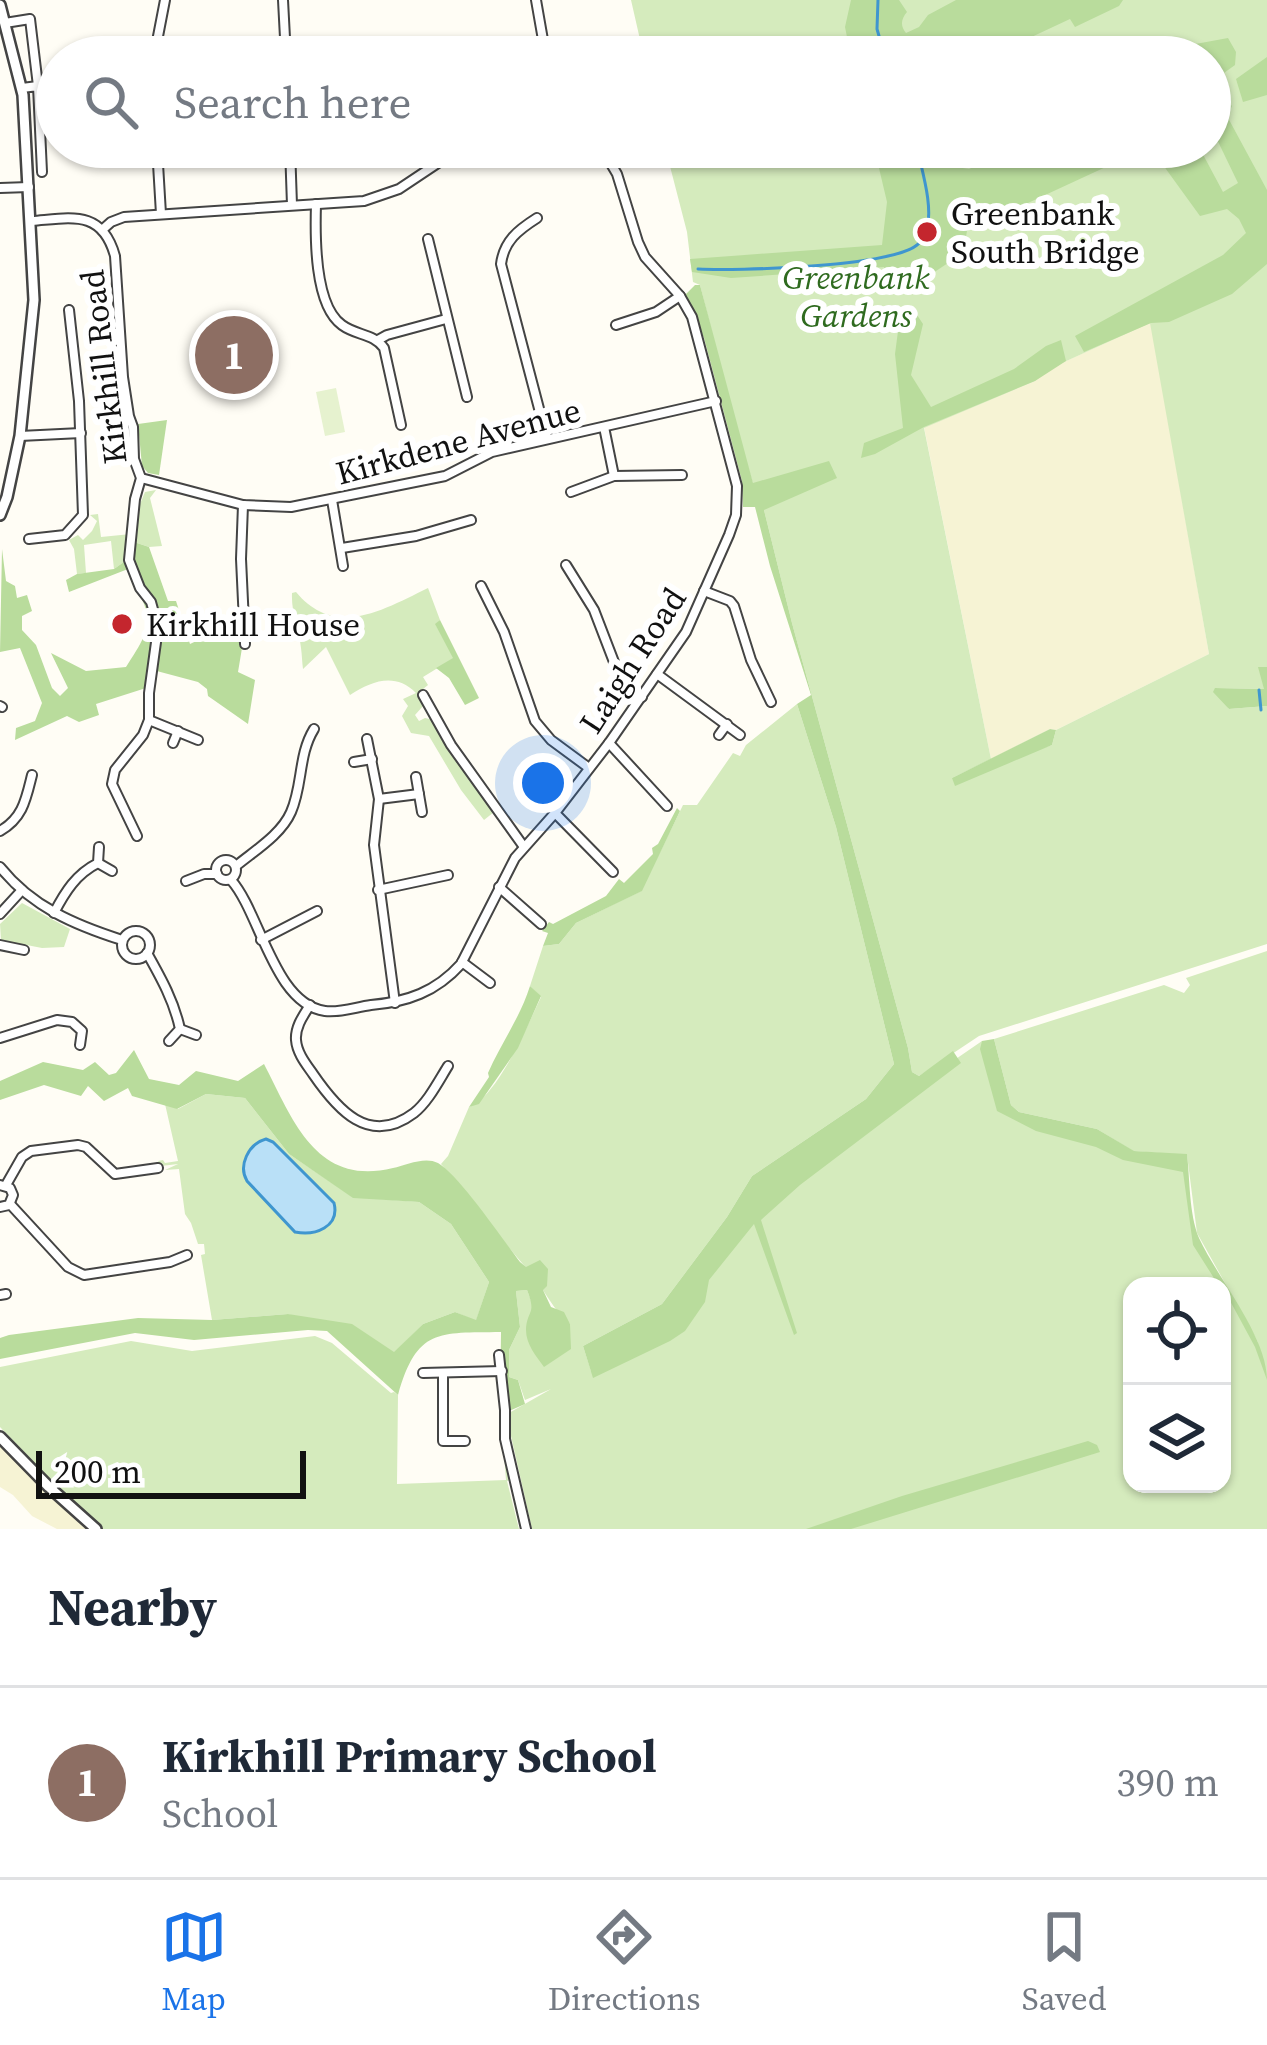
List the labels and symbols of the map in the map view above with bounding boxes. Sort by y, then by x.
place label: Greenbank South Bridge [951,191,1140,274]
marker: Greenbank South Bridge [914,219,940,245]
park label: Greenbank Gardens [782,255,930,338]
street label: Kirkhill Road [69,267,138,467]
pin: 1 [195,310,273,400]
street label: Kirkdene Avenue [331,387,585,496]
street label: Laigh Road [569,578,696,742]
place label: Kirkhill House [146,602,360,647]
marker: Kirkhill House [109,611,135,637]
your location [513,753,573,813]
scale bar [36,1445,306,1498]

